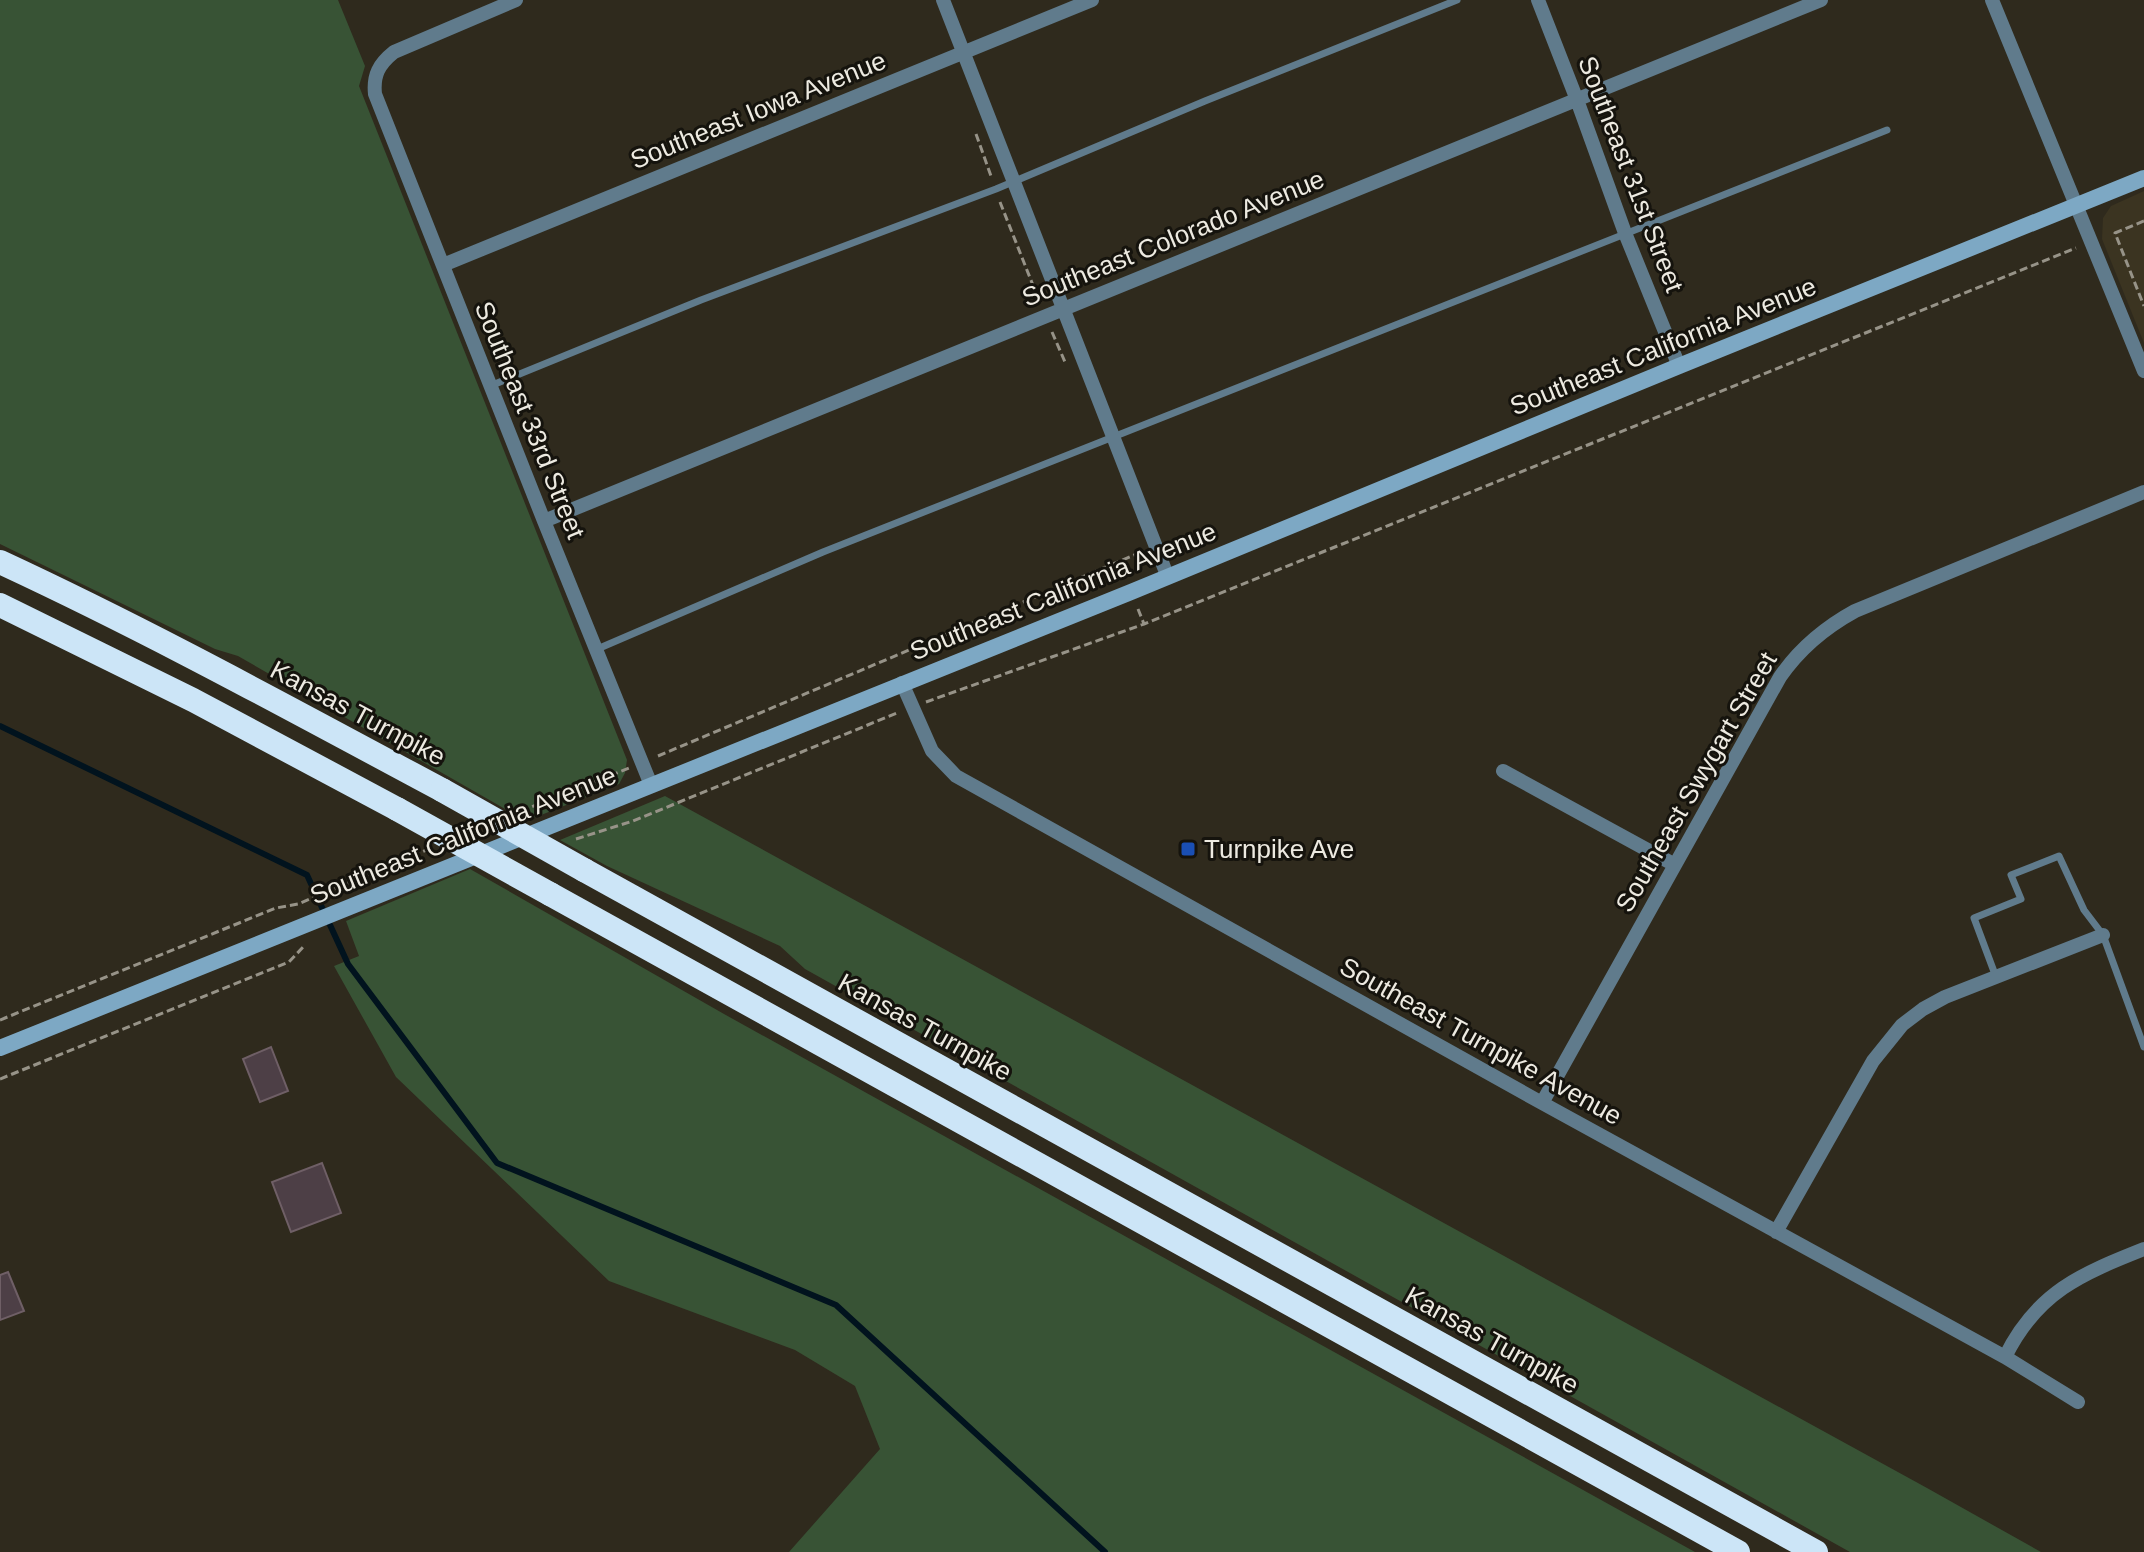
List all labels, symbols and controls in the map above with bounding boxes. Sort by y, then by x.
street label: Southeast Iowa Avenue [626,45,890,175]
street label: Southeast 31st Street [1572,52,1690,297]
street label: Southeast Colorado Avenue [1017,164,1329,312]
street label: Southeast California Avenue [1505,271,1821,421]
street label: Southeast 33rd Street [469,297,592,544]
street label: Southeast California Avenue [905,516,1221,666]
street label: Southeast Swygart Street [1609,646,1783,917]
street label: Kansas Turnpike [265,654,451,772]
street label: Southeast California Avenue [305,760,621,910]
place label: Turnpike Ave [1204,834,1354,864]
marker: Turnpike Ave [1179,840,1197,858]
street label: Southeast Turnpike Avenue [1335,951,1627,1131]
street label: Kansas Turnpike [833,967,1017,1087]
street label: Kansas Turnpike [1400,1280,1584,1400]

